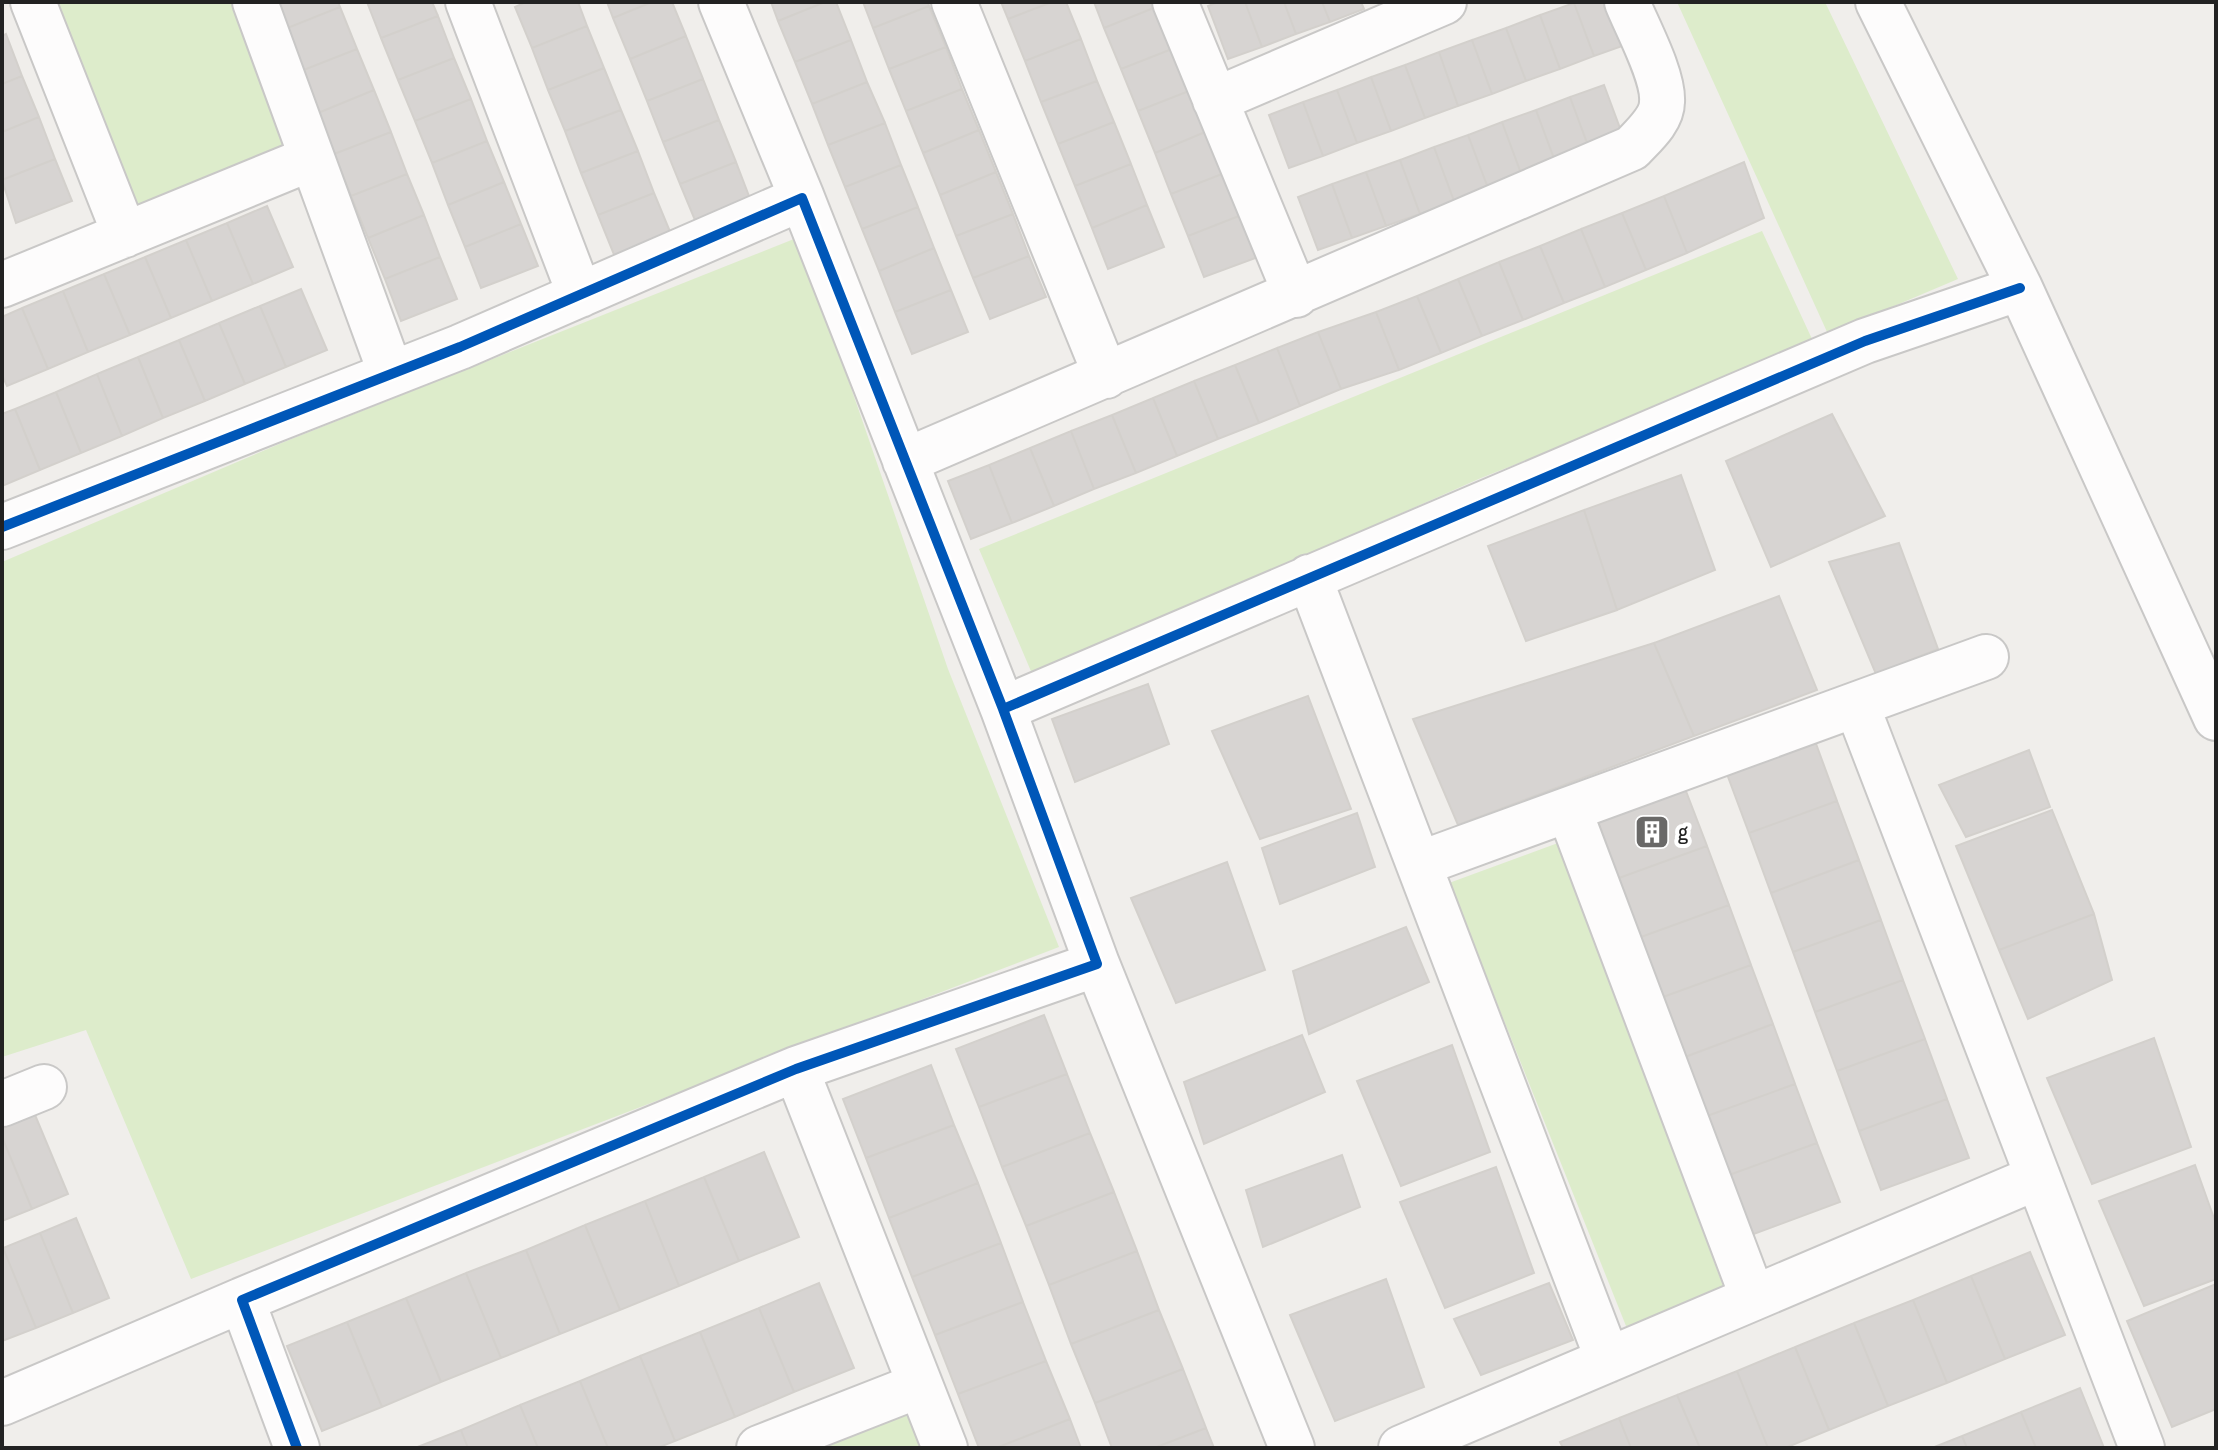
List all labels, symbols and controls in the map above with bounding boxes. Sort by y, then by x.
building icon: g [1633,813,1671,851]
place label: g [1678,817,1688,847]

